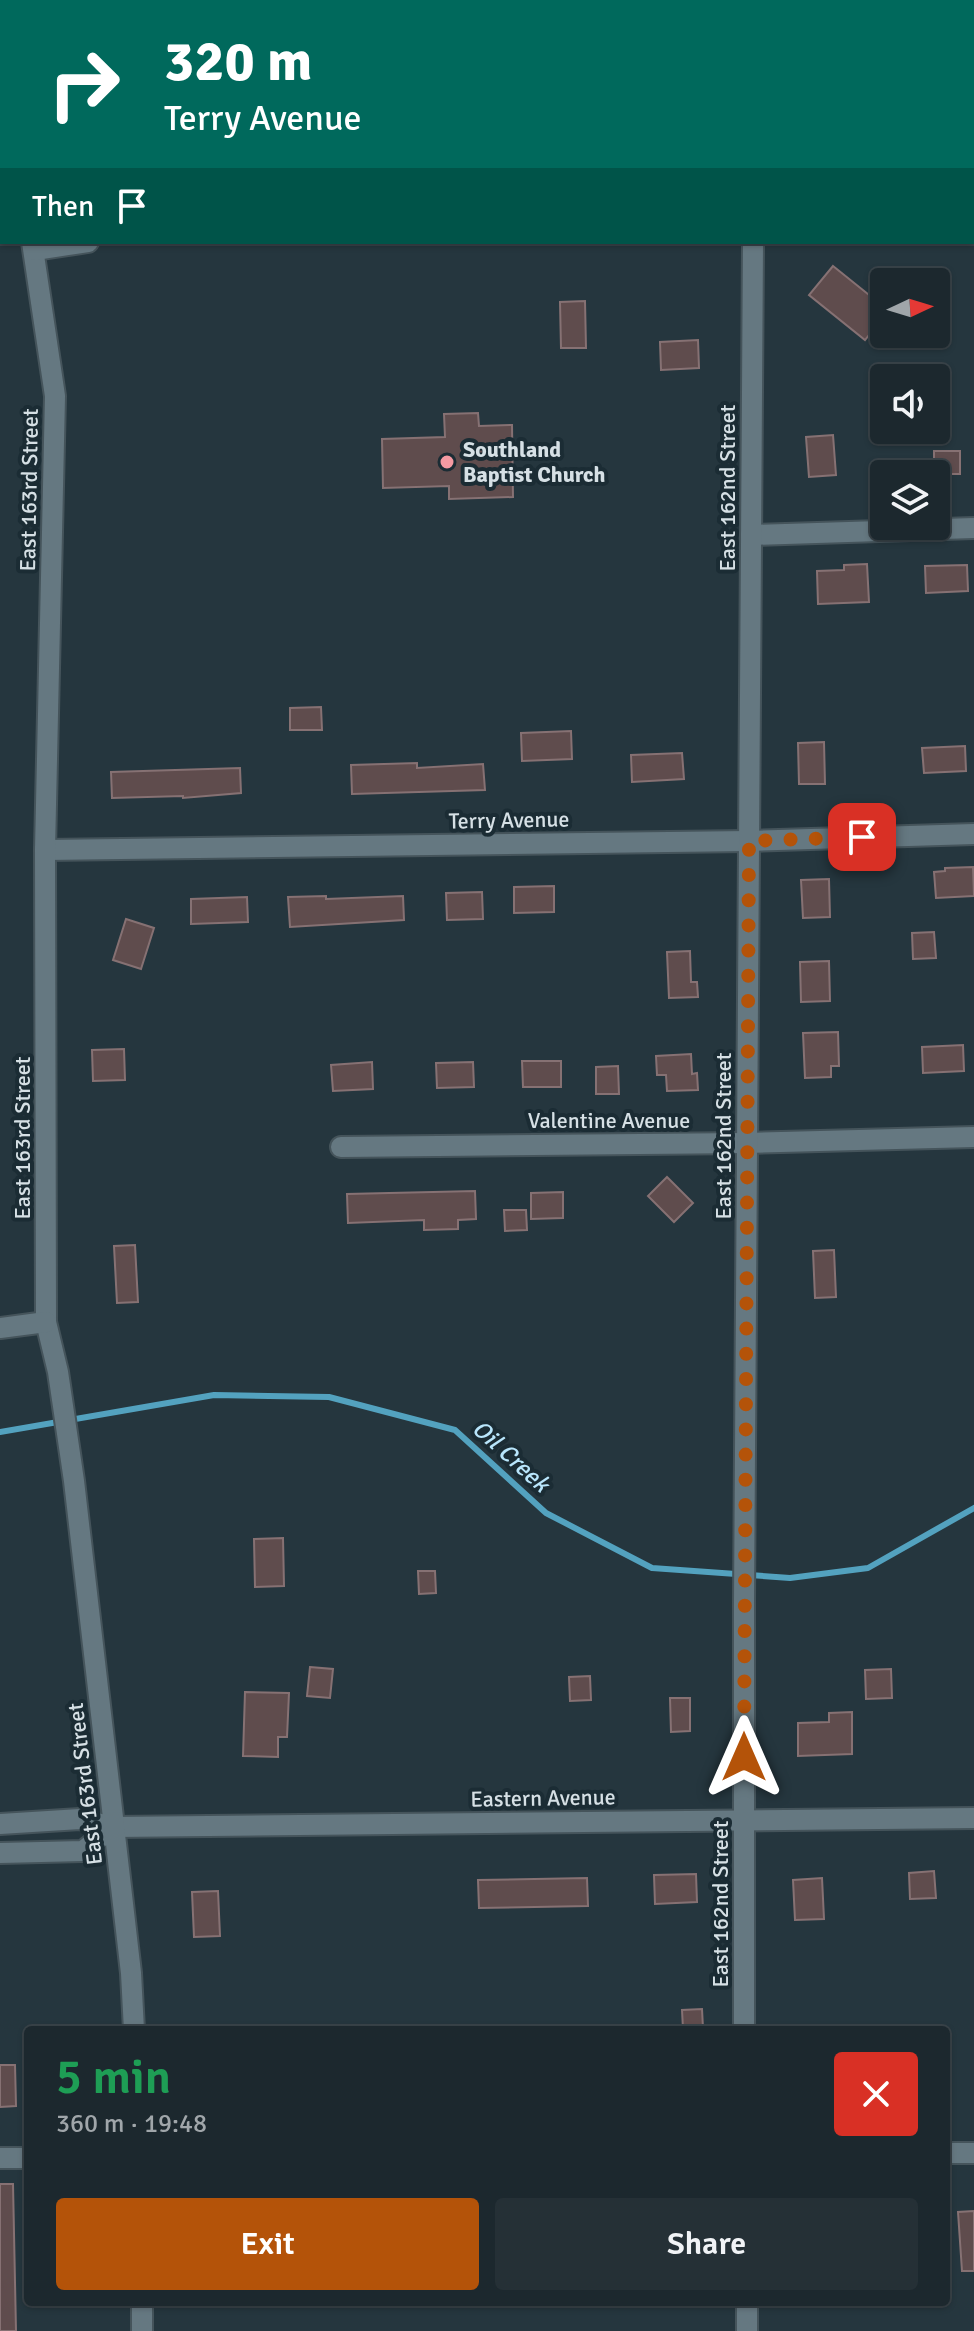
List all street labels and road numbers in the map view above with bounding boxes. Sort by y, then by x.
street label: East 162nd Street [714,404,741,572]
street label: East 163rd Street [14,408,44,572]
street label: Terry Avenue [448,805,570,835]
street label: East 162nd Street [710,1052,737,1220]
street label: East 163rd Street [9,1056,36,1219]
street label: Valentine Avenue [528,1107,690,1134]
street label: East 163rd Street [62,1701,108,1867]
street label: Eastern Avenue [470,1783,616,1813]
street label: East 162nd Street [707,1820,734,1988]

